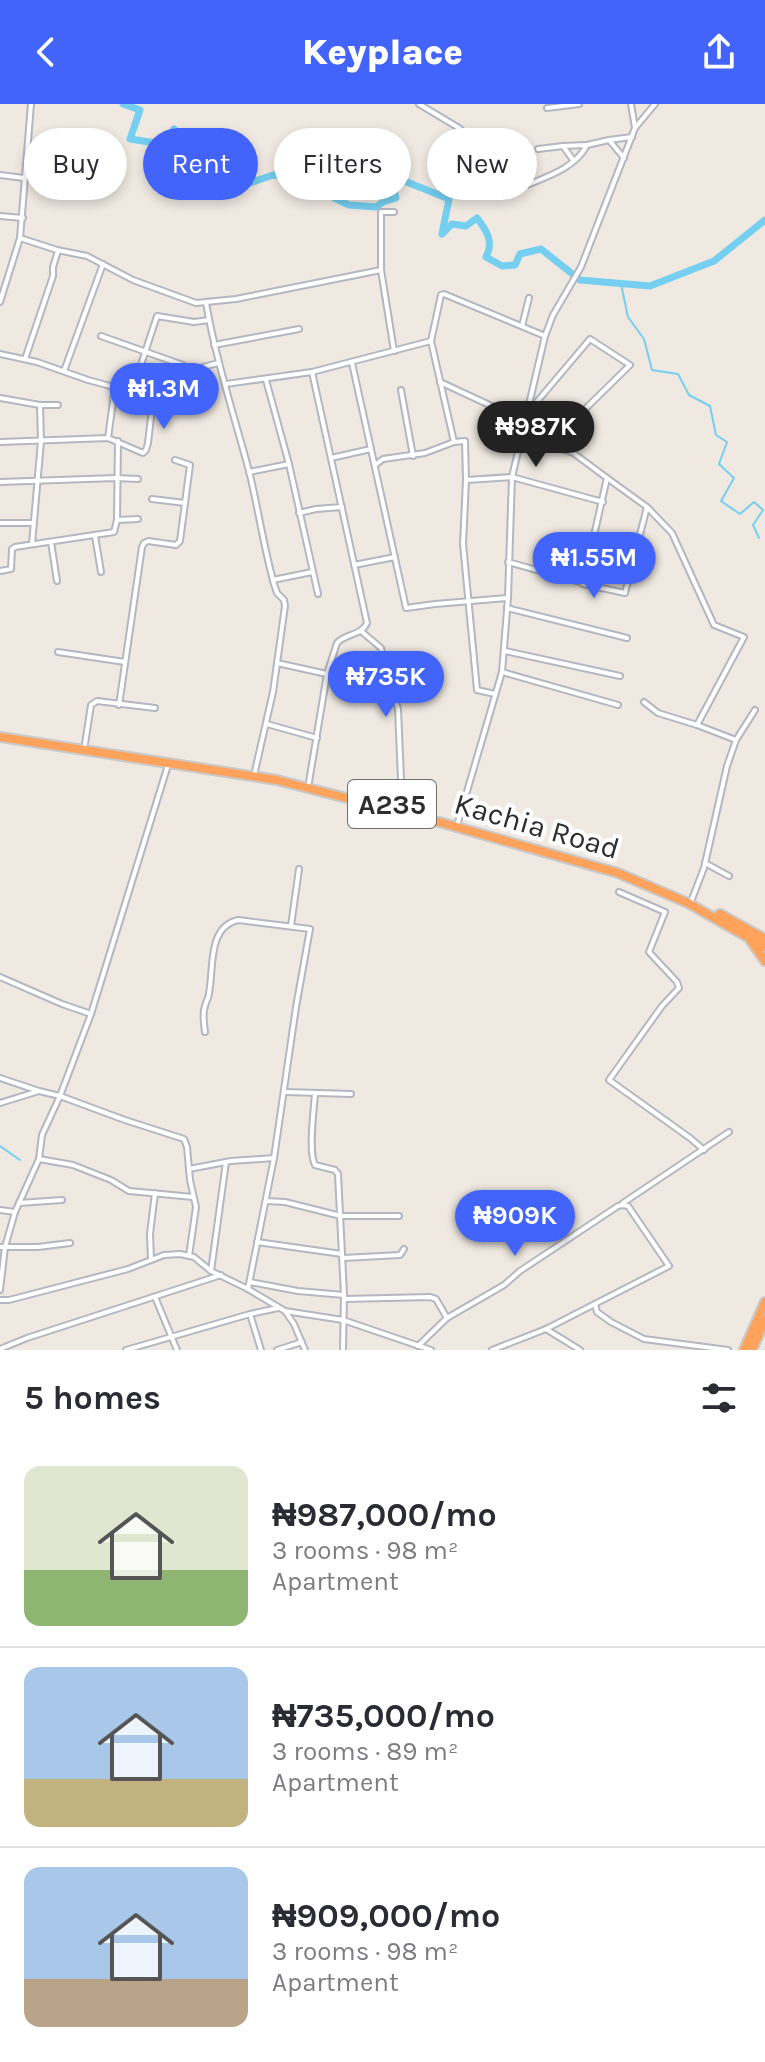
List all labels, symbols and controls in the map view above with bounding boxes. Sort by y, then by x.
icon: back [24,30,68,74]
icon: share [697,30,741,74]
text: Keyplace [302,31,463,73]
chip: Buy [24,128,127,200]
chip: Rent [143,128,258,200]
chip: Filters [274,128,411,200]
chip: New [427,128,537,200]
pin: ₦1.3M [108,363,220,431]
text: ₦1.3M [128,373,200,404]
pin: ₦987K [480,401,592,469]
text: ₦987K [495,411,577,442]
pin: ₦1.55M [529,532,659,600]
text: ₦1.55M [551,542,637,573]
pin: ₦735K [330,651,442,719]
text: ₦735K [346,661,426,692]
road number: A235 [348,780,436,828]
street label: Kachia Road [450,785,624,867]
pin: ₦909K [459,1190,571,1258]
text: ₦909K [473,1200,557,1231]
icon: filters [697,1376,741,1420]
text: 5 homes [24,1378,161,1418]
text: ₦987,000/mo [272,1495,497,1535]
icon: home [88,1498,184,1594]
text: 3 rooms · 98 m² [272,1535,458,1566]
text: Apartment [272,1566,399,1597]
text: ₦735,000/mo [272,1696,495,1736]
icon: home [88,1699,184,1795]
text: 3 rooms · 89 m² [272,1736,458,1767]
text: Apartment [272,1767,399,1798]
text: ₦909,000/mo [272,1896,500,1936]
icon: home [88,1899,184,1995]
text: 3 rooms · 98 m² [272,1936,458,1967]
text: Apartment [272,1967,399,1998]

